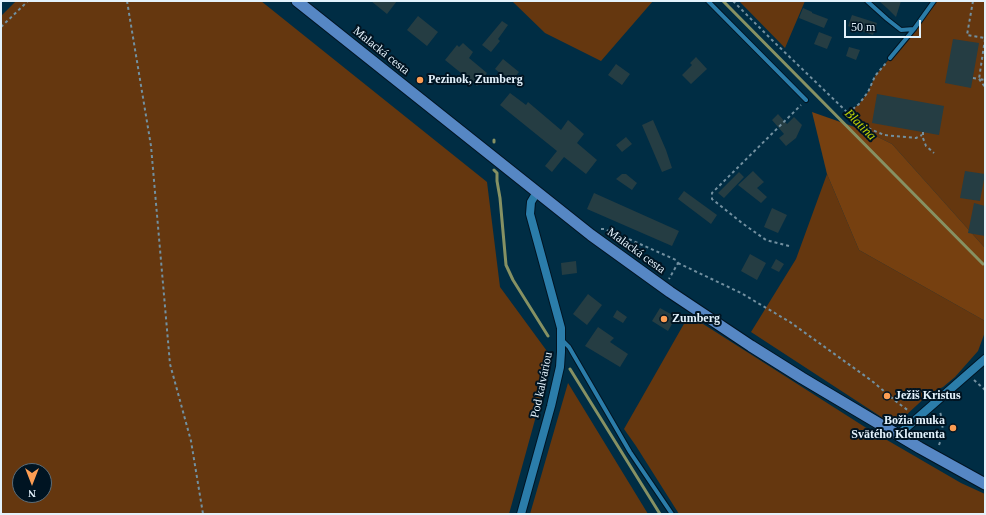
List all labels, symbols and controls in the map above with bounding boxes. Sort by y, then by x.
scale bar [846,12,923,38]
text: 50 m [851,20,875,34]
street label: Malacká cesta [350,24,412,78]
place label: Pezinok, Zumberg [428,73,523,87]
marker: Pezinok, Zumberg [415,75,425,85]
water label: Blatina [841,106,879,144]
street label: Malacká cesta [604,225,668,277]
place label: Zumberg [672,312,720,326]
marker: Zumberg [659,314,669,324]
street label: Pod kalváriou [528,351,556,419]
place label: Ježiš Kristus [895,389,961,403]
marker: Ježiš Kristus [882,391,892,401]
place label: Božia muka Svätého Klementa [851,414,945,442]
marker: Božia muka Svätého Klementa [948,423,958,433]
north arrow [12,463,52,503]
text: N [28,488,36,500]

